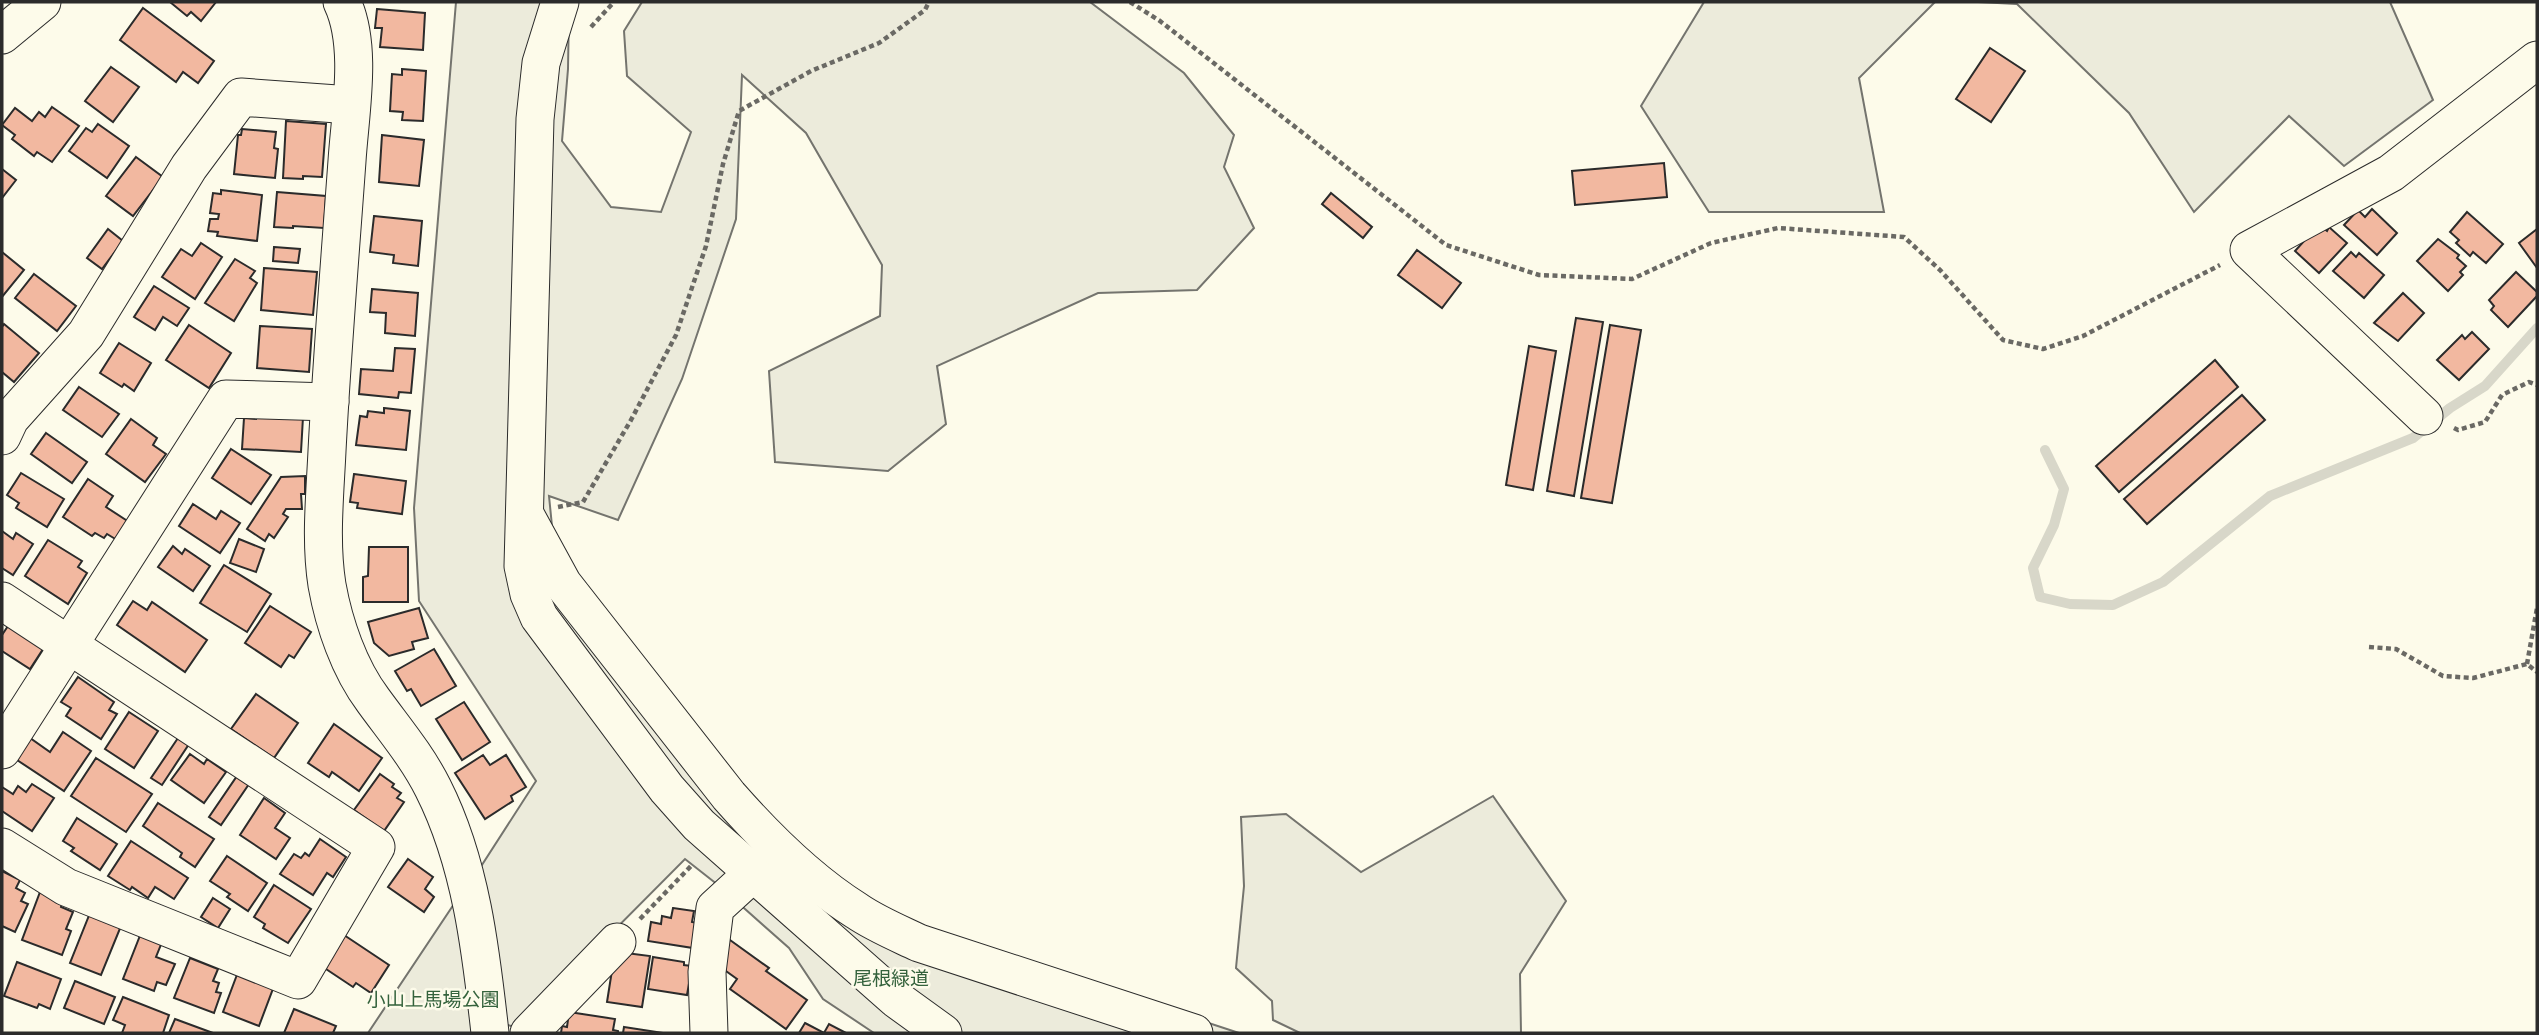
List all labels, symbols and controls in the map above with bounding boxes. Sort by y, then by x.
park label: 尾根緑道 [853,967,929,990]
park label: 小山上馬場公園 [366,988,500,1011]

